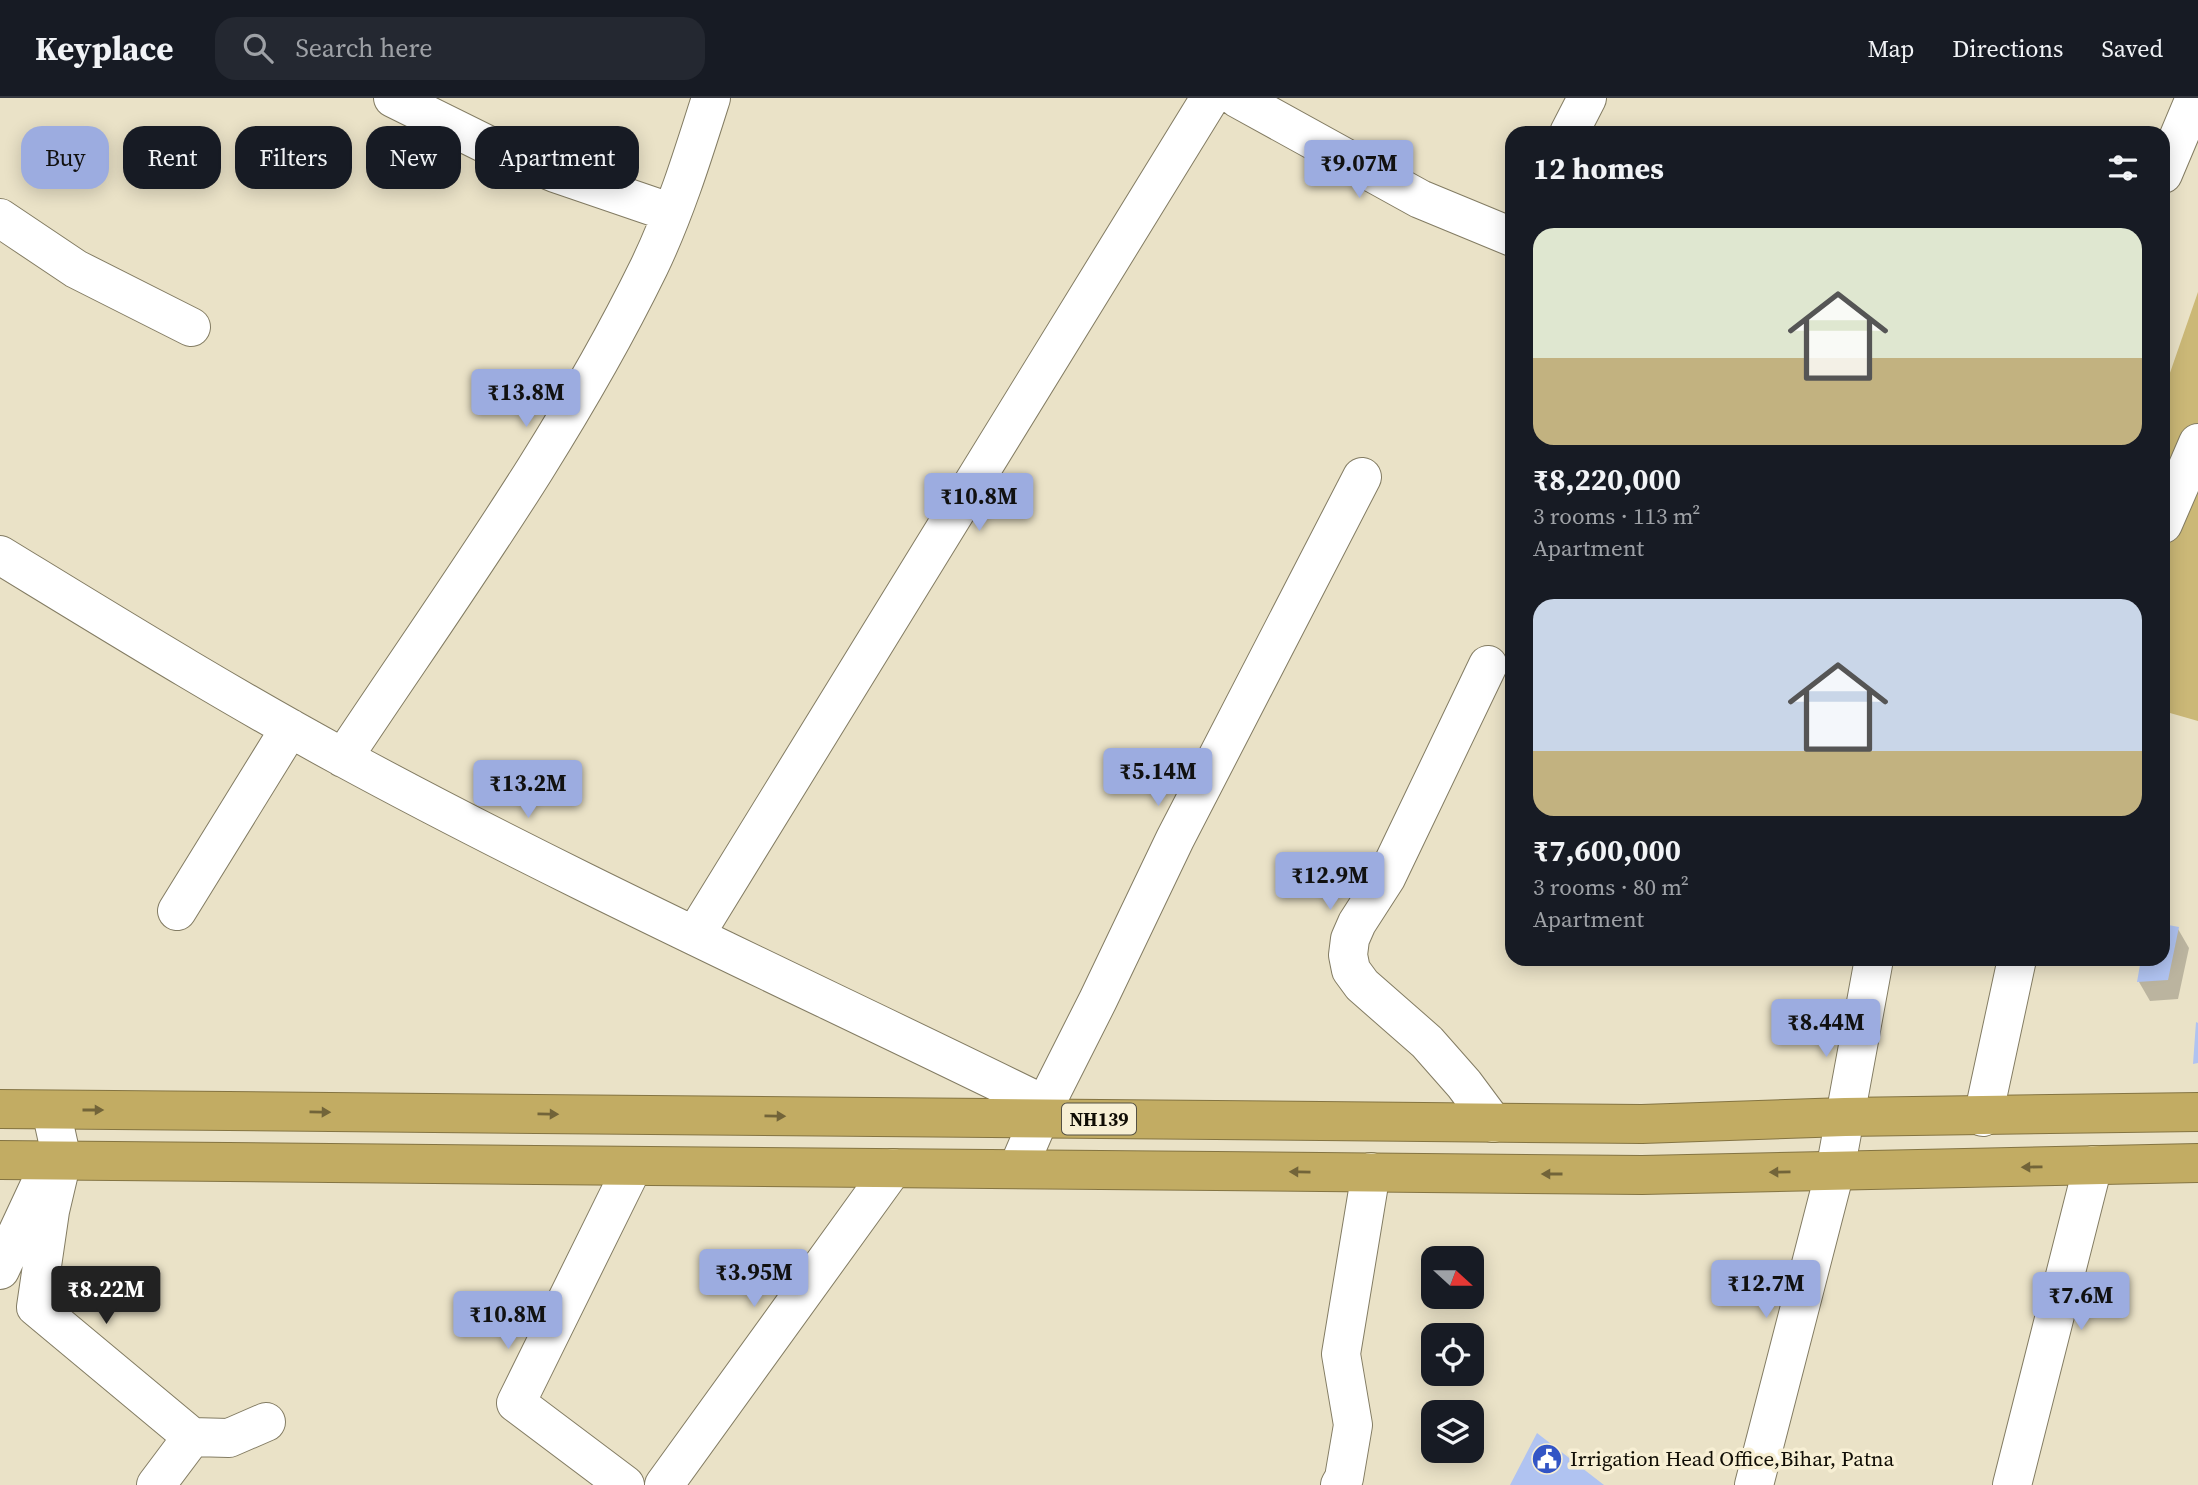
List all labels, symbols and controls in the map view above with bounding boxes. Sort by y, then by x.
search box [215,17,705,80]
text: Keyplace [35,26,173,71]
icon: search [239,29,277,67]
text: Search here [295,30,433,66]
text: Map [1867,32,1914,65]
text: Directions [1952,32,2063,65]
text: Saved [2101,32,2163,65]
chip: Buy [21,126,109,189]
chip: Rent [123,126,221,189]
chip: Filters [235,126,352,189]
chip: New [366,126,461,189]
chip: Apartment [475,126,639,189]
pin: ₹9.07M [1302,140,1416,200]
text: ₹9.07M [1320,147,1398,179]
text: 12 homes [1533,148,1664,189]
icon: filters [2104,149,2142,187]
icon: home [1775,273,1901,399]
pin: ₹13.8M [469,370,583,429]
text: ₹13.8M [487,376,565,408]
text: ₹8,220,000 [1533,459,1681,500]
pin: ₹10.8M [922,474,1036,533]
text: ₹10.8M [940,480,1018,512]
text: 3 rooms · 113 m² [1533,500,1700,532]
text: Apartment [1533,532,1644,564]
icon: home [1775,644,1901,770]
pin: ₹5.14M [1101,748,1215,808]
text: ₹5.14M [1119,755,1197,787]
pin: ₹13.2M [471,760,585,820]
text: ₹13.2M [489,767,567,799]
text: ₹7,600,000 [1533,830,1681,871]
pin: ₹12.9M [1273,852,1387,912]
text: ₹12.9M [1291,859,1369,891]
text: 3 rooms · 80 m² [1533,871,1689,903]
text: Apartment [1533,903,1644,935]
pin: ₹8.44M [1769,1000,1883,1059]
text: ₹8.44M [1787,1006,1865,1038]
one-way arrow [82,1104,104,1116]
road number: NH139 [1062,1104,1136,1134]
one-way arrow [309,1106,331,1118]
one-way arrow [537,1108,559,1120]
one-way arrow [764,1110,786,1122]
one-way arrow [2021,1161,2043,1172]
one-way arrow [1289,1166,1311,1178]
one-way arrow [1769,1166,1791,1178]
one-way arrow [1541,1168,1563,1180]
north arrow [1421,1246,1484,1309]
map controls [1421,1246,1484,1463]
pin: ₹3.95M [697,1250,811,1309]
text: ₹3.95M [715,1256,793,1288]
pin: ₹12.7M [1709,1260,1823,1320]
pin: ₹8.22M [49,1266,163,1326]
text: ₹12.7M [1727,1267,1805,1299]
pin: ₹7.6M [2032,1272,2130,1332]
text: ₹8.22M [67,1273,145,1305]
text: ₹7.6M [2049,1279,2113,1311]
pin: ₹10.8M [451,1292,565,1351]
text: ₹10.8M [469,1298,547,1330]
button: locate [1421,1323,1484,1386]
button: layers [1421,1400,1484,1463]
public building icon: Irrigation Head Office,Bihar, Patna [1530,1442,1564,1476]
place label: Irrigation Head Office,Bihar, Patna [1570,1444,1895,1473]

